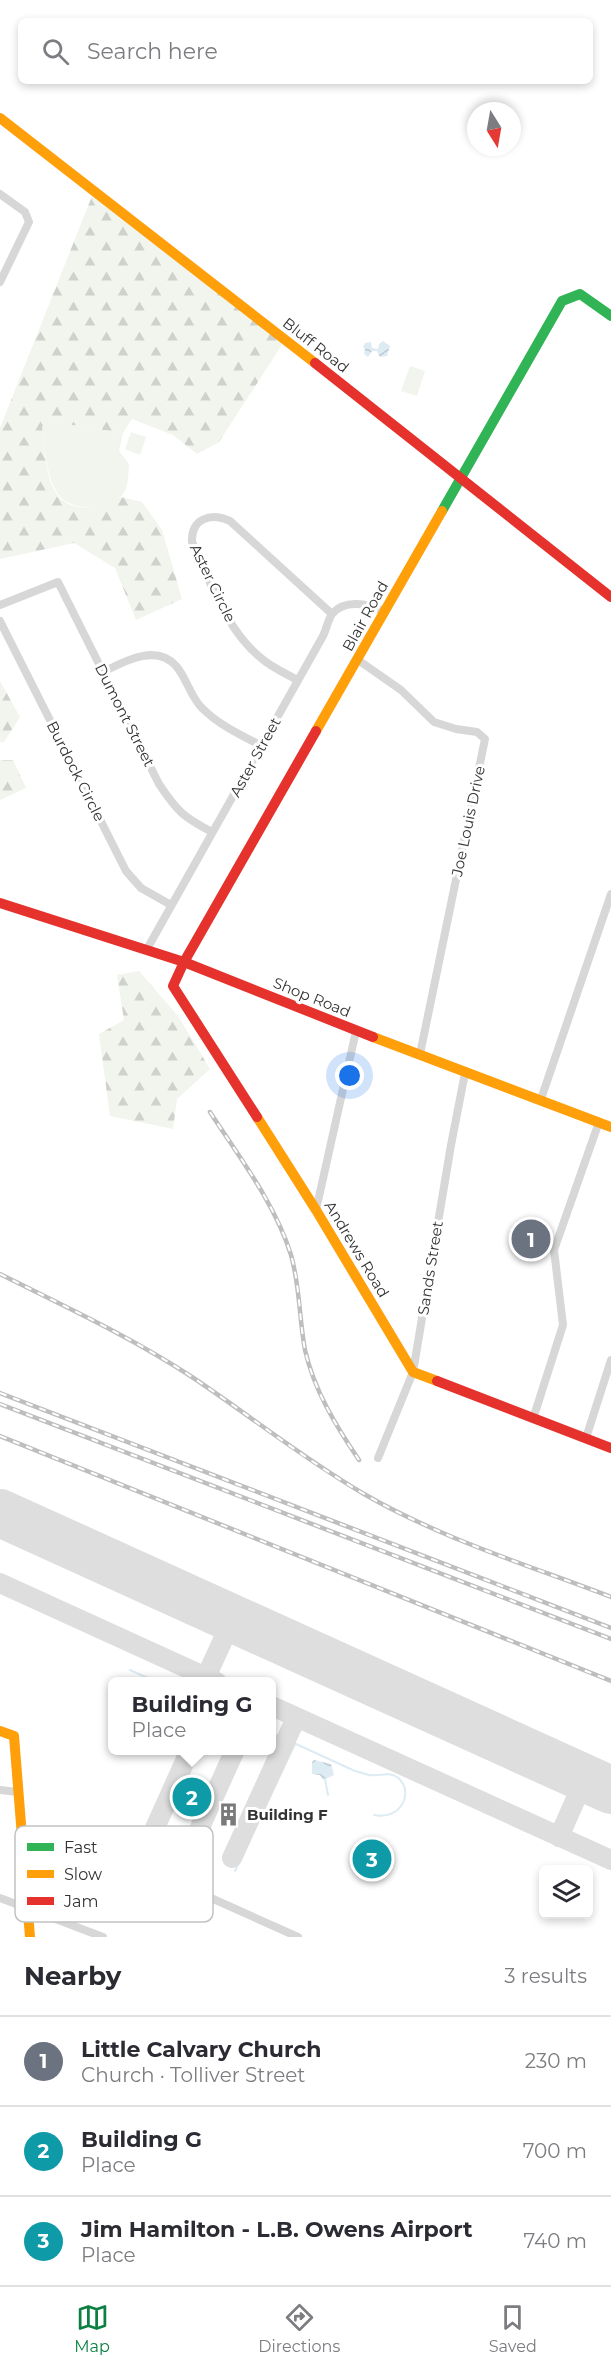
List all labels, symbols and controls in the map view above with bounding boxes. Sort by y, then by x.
search box [18,18,593,84]
icon: search [39,35,72,68]
text: Search here [87,38,218,65]
north arrow [467,102,521,156]
street label: Bluff Road [279,313,353,377]
street label: Aster Circle [186,541,240,625]
street label: Blair Road [338,578,392,654]
street label: Dumont Street [91,660,159,770]
street label: Aster Street [225,714,285,800]
street label: Burdock Circle [43,718,109,824]
street label: Joe Louis Drive [447,764,489,879]
street label: Shop Road [270,973,354,1021]
your location [335,1061,364,1090]
street label: Andrews Road [321,1197,393,1301]
pin: 1 [512,1216,550,1262]
street label: Sands Street [413,1220,447,1316]
popup [108,1677,276,1755]
text: Building G [132,1691,252,1718]
text: Place [132,1718,186,1742]
pin: 2 [172,1774,212,1820]
building icon: Building F [216,1801,242,1827]
place label: Building F [247,1805,328,1824]
legend [15,1826,213,1922]
pin: 3 [352,1836,392,1882]
text: Fast [64,1838,98,1857]
text: Slow [64,1865,102,1884]
map controls [539,1865,593,1919]
button: layers [539,1865,593,1919]
text: Jam [63,1892,98,1911]
text: Nearby [24,1960,121,1992]
text: 3 results [504,1964,587,1988]
text: Little Calvary Church [81,2036,321,2063]
text: 1 [40,2049,47,2073]
text: 230 m [525,2049,587,2073]
text: Church · Tolliver Street [81,2063,305,2087]
text: Building G [81,2126,202,2153]
text: 2 [38,2139,49,2163]
text: 700 m [523,2139,587,2163]
text: Place [81,2153,136,2177]
text: Jim Hamilton - L.B. Owens Airport [81,2216,473,2243]
text: 3 [38,2229,49,2253]
text: 740 m [524,2229,587,2253]
text: Place [81,2243,136,2267]
tab: Map [74,2301,110,2356]
tab: Directions [258,2301,340,2356]
tab: Saved [489,2301,537,2356]

